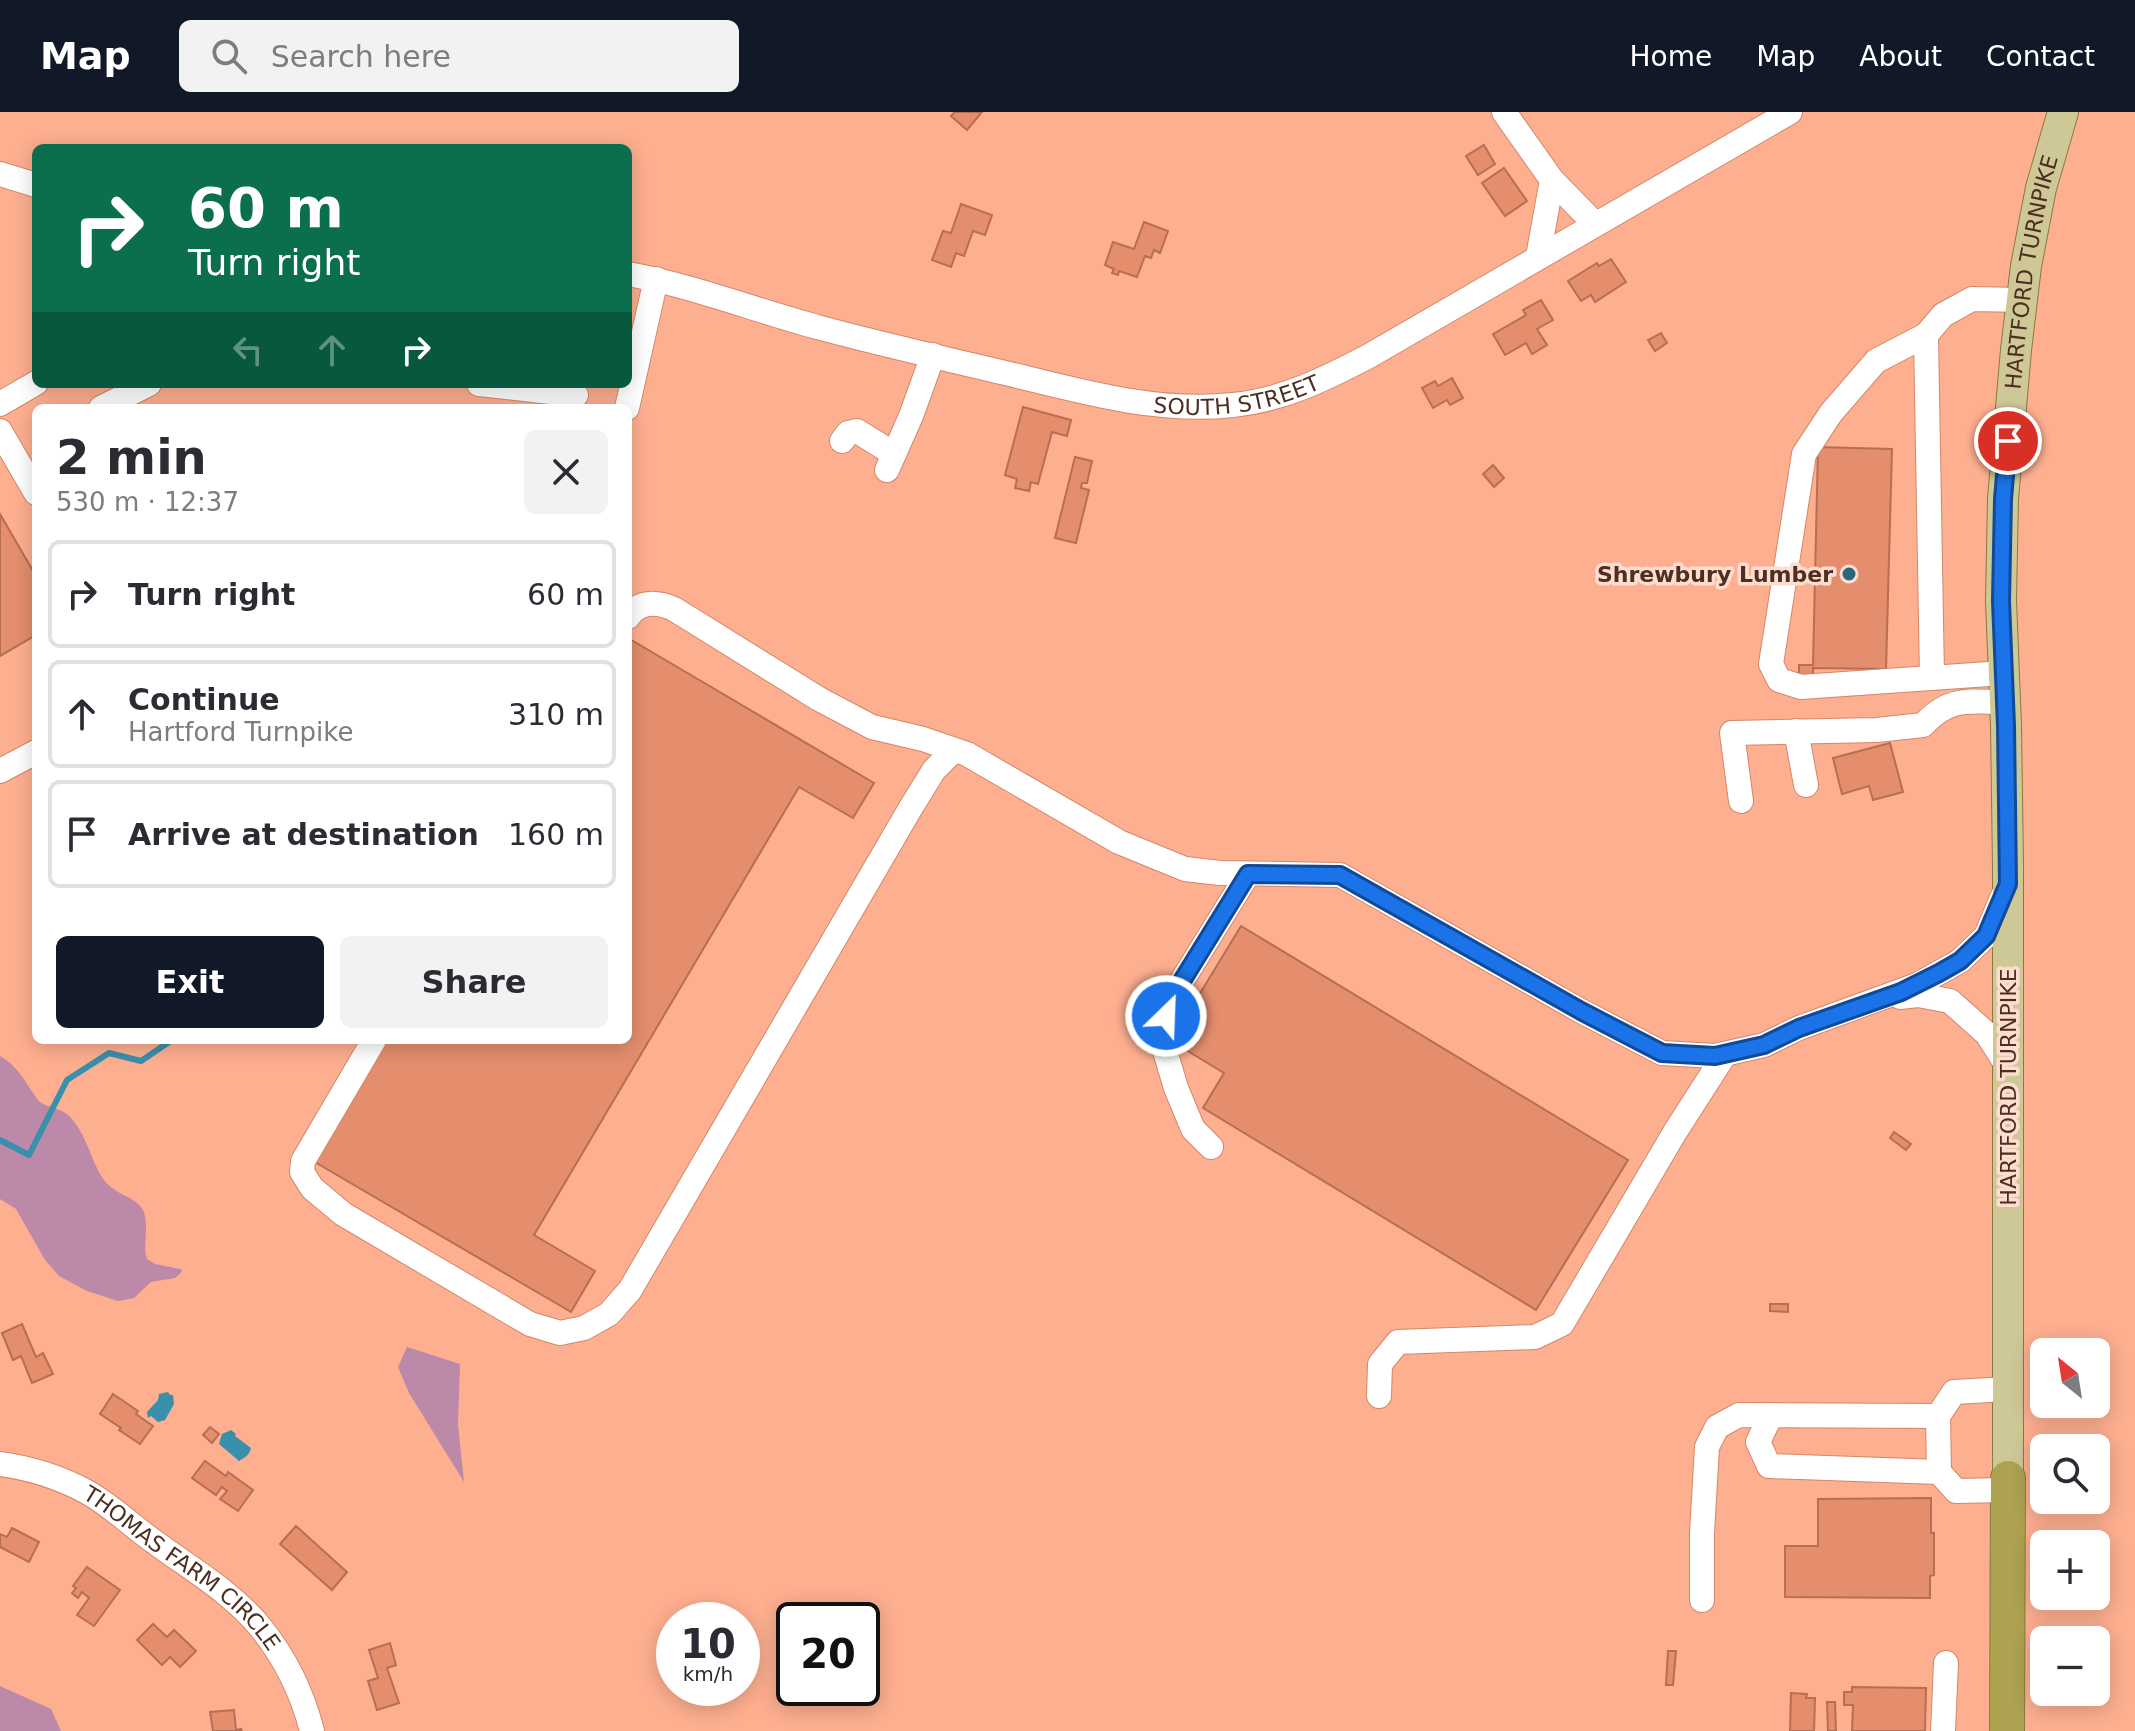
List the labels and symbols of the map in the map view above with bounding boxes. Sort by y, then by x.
street label: HARTFORD TURNPIKE [2000,152,2062,390]
street label: SOUTH STREET [1152,369,1323,419]
pin [1974,407,2042,475]
place label: Shrewbury Lumber [1597,562,1833,587]
marker: Shrewbury Lumber [1840,565,1858,583]
street label: HARTFORD TURNPIKE [1996,968,2021,1206]
position arrow [1124,974,1208,1058]
north arrow [2030,1338,2110,1418]
street label: THOMAS FARM CIRCLE [79,1480,286,1655]
speed limit sign: 20 [776,1602,880,1706]

